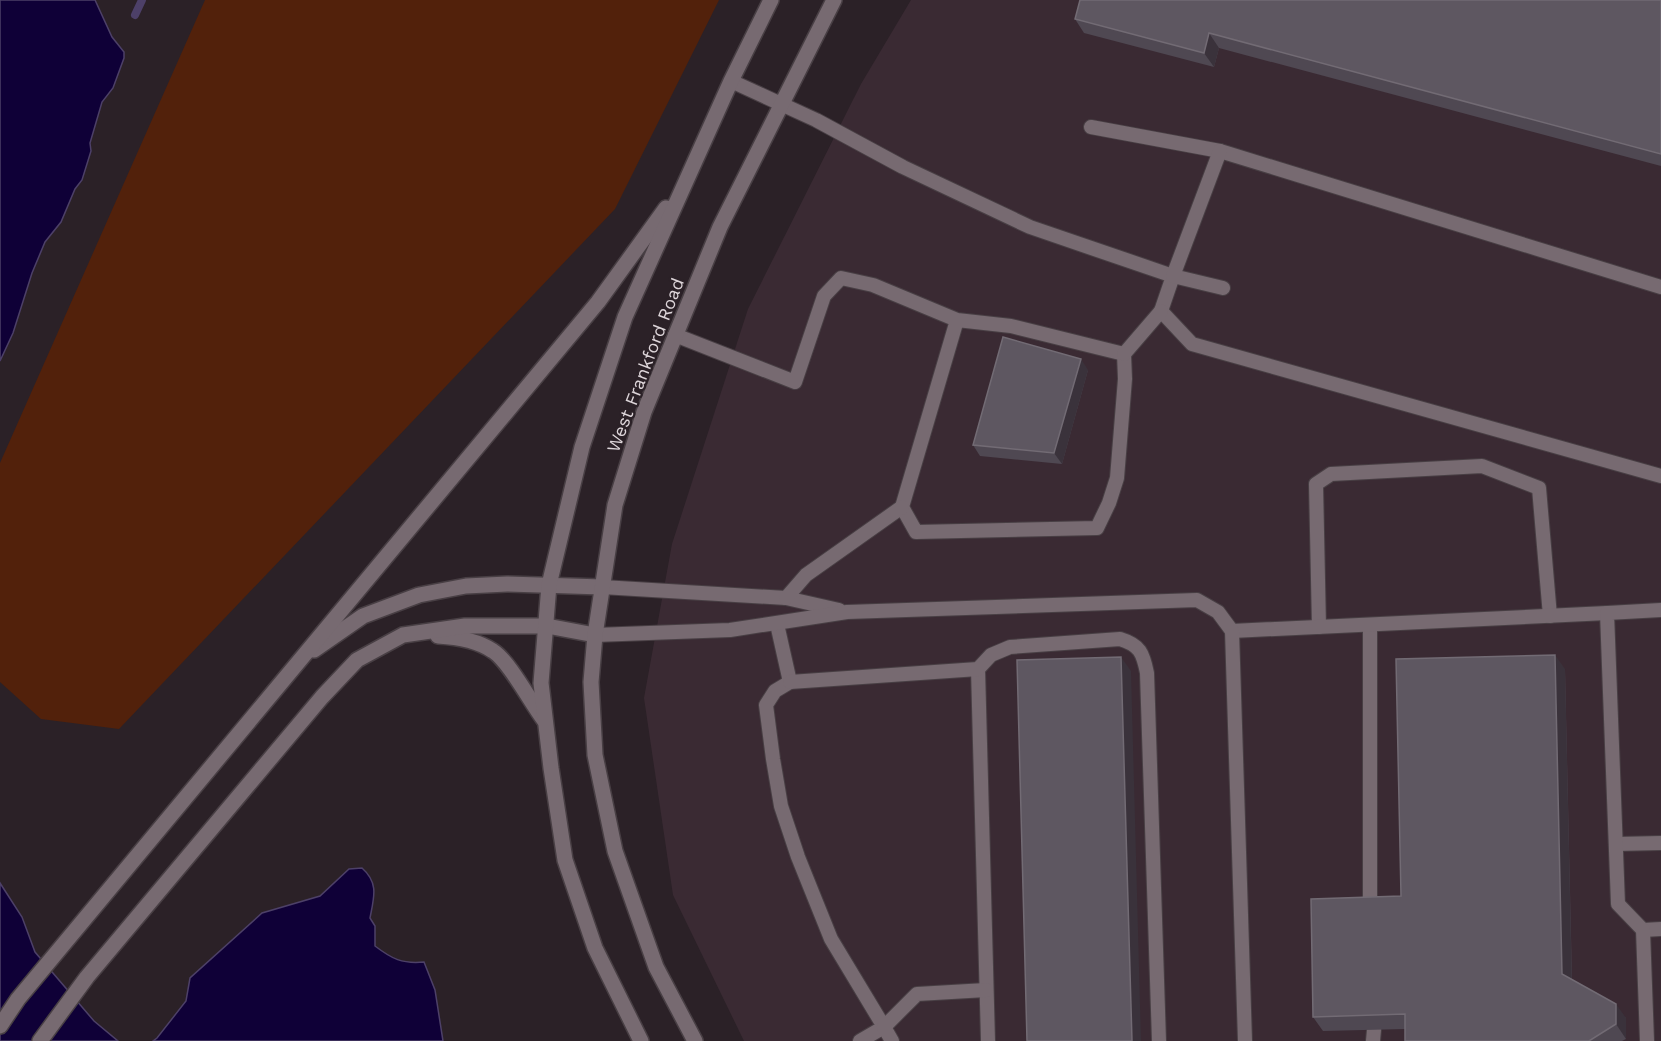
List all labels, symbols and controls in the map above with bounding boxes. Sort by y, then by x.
street label: West Frankford Road [602,275,688,455]

